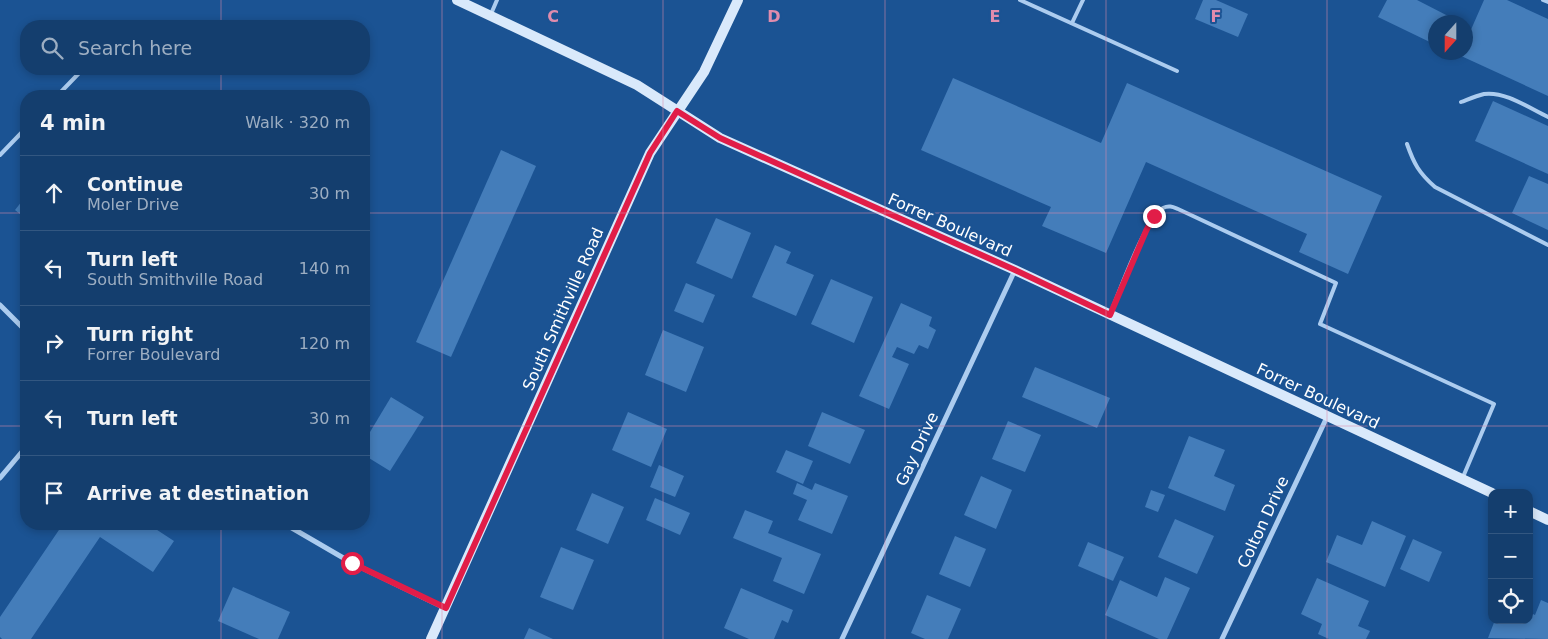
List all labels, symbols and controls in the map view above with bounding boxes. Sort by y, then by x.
text: C [547,7,559,26]
text: D [767,7,781,26]
text: E [990,7,1000,26]
text: F [1211,7,1221,26]
north arrow [1428,15,1473,60]
search box [20,20,370,75]
icon: search [38,34,66,62]
text: Search here [78,37,192,59]
text: 4 min [40,111,106,135]
text: Walk · 320 m [245,113,350,132]
text: Continue [87,173,183,195]
icon: ahead [40,179,68,207]
text: 30 m [309,184,350,203]
street label: Forrer Boulevard [885,189,1015,261]
text: Moler Drive [87,195,179,214]
route end [1143,205,1166,228]
street label: South Smithville Road [519,225,607,393]
text: Turn left [87,248,178,270]
icon: left [40,254,68,282]
text: 140 m [299,259,350,278]
text: South Smithville Road [87,270,263,289]
text: Turn right [87,323,193,345]
icon: right [40,329,68,357]
text: 120 m [299,334,350,353]
text: Forrer Boulevard [87,345,220,364]
street label: Forrer Boulevard [1254,359,1382,433]
icon: left [40,404,68,432]
text: Turn left [87,407,178,429]
text: 30 m [309,409,350,428]
street label: Gay Drive [892,409,942,489]
street label: Colton Drive [1233,473,1293,571]
icon: arrive [40,479,68,507]
text: Arrive at destination [87,482,309,504]
map controls [1488,489,1533,624]
button: + [1488,489,1533,534]
button: − [1488,534,1533,579]
route start [341,552,364,575]
button: locate [1488,579,1533,624]

